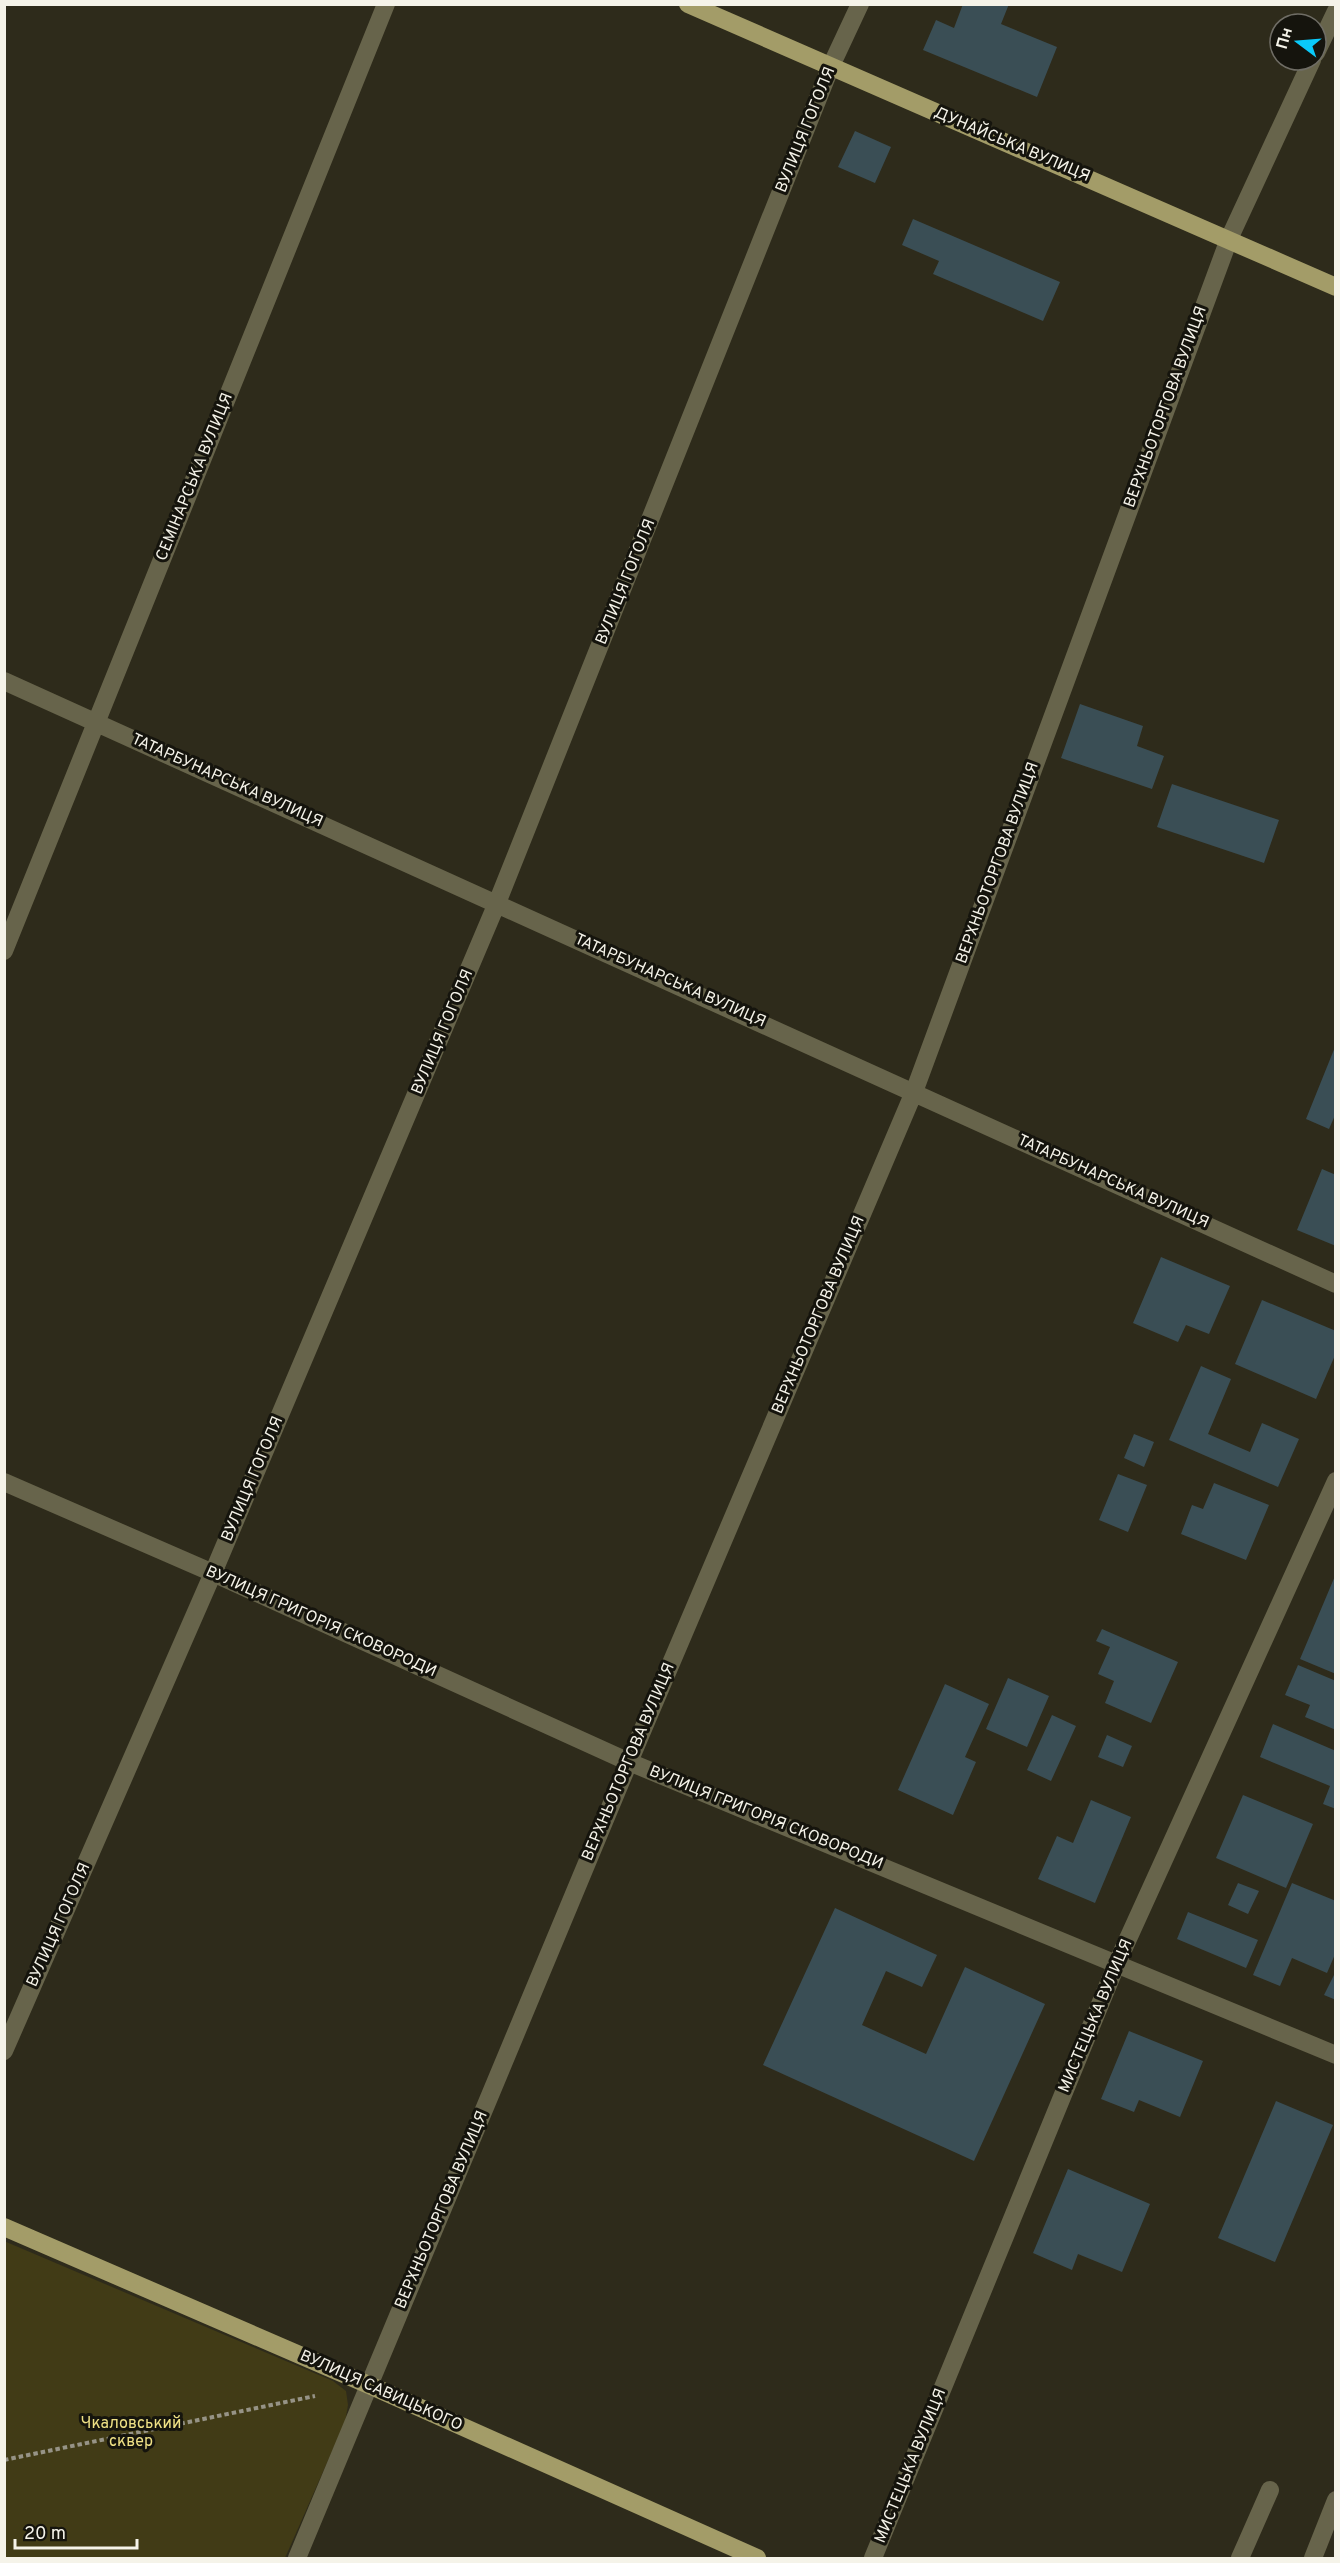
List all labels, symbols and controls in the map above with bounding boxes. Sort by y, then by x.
north arrow [1268,12,1328,72]
text: Пн [1273,25,1298,52]
street label: ВУЛИЦЯ ГОГОЛЯ [772,64,840,196]
street label: ДУНАЙСЬКА ВУЛИЦЯ [931,101,1094,187]
street label: ВЕРХНЬОТОРГОВА ВУЛИЦЯ [1120,303,1212,511]
street label: СЕМІНАРСЬКА ВУЛИЦЯ [152,390,238,564]
street label: ВУЛИЦЯ ГОГОЛЯ [592,516,660,648]
street label: ТАТАРБУНАРСЬКА ВУЛИЦЯ [128,730,326,832]
street label: ВЕРХНЬОТОРГОВА ВУЛИЦЯ [952,759,1044,967]
street label: ТАТАРБУНАРСЬКА ВУЛИЦЯ [571,930,769,1032]
street label: ВУЛИЦЯ ГОГОЛЯ [408,966,478,1098]
street label: ТАТАРБУНАРСЬКА ВУЛИЦЯ [1014,1131,1212,1233]
street label: ВЕРХНЬОТОРГОВА ВУЛИЦЯ [768,1213,870,1417]
street label: ВУЛИЦЯ ГОГОЛЯ [218,1413,288,1545]
street label: ВУЛИЦЯ ГРИГОРІЯ СКОВОРОДИ [202,1562,440,1682]
street label: ВЕРХНЬОТОРГОВА ВУЛИЦЯ [578,1660,680,1864]
street label: ВУЛИЦЯ ГРИГОРІЯ СКОВОРОДИ [646,1762,886,1874]
street label: ВУЛИЦЯ ГОГОЛЯ [23,1860,95,1990]
street label: МИСТЕЦЬКА ВУЛИЦЯ [1055,1936,1137,2096]
street label: ВЕРХНЬОТОРГОВА ВУЛИЦЯ [391,2108,493,2312]
street label: ВУЛИЦЯ САВИЦЬКОГО [297,2346,465,2436]
street label: МИСТЕЦЬКА ВУЛИЦЯ [871,2386,951,2546]
park label: Чкаловський сквер [81,2414,181,2452]
scale bar [15,2512,136,2550]
text: 20 m [24,2523,66,2546]

